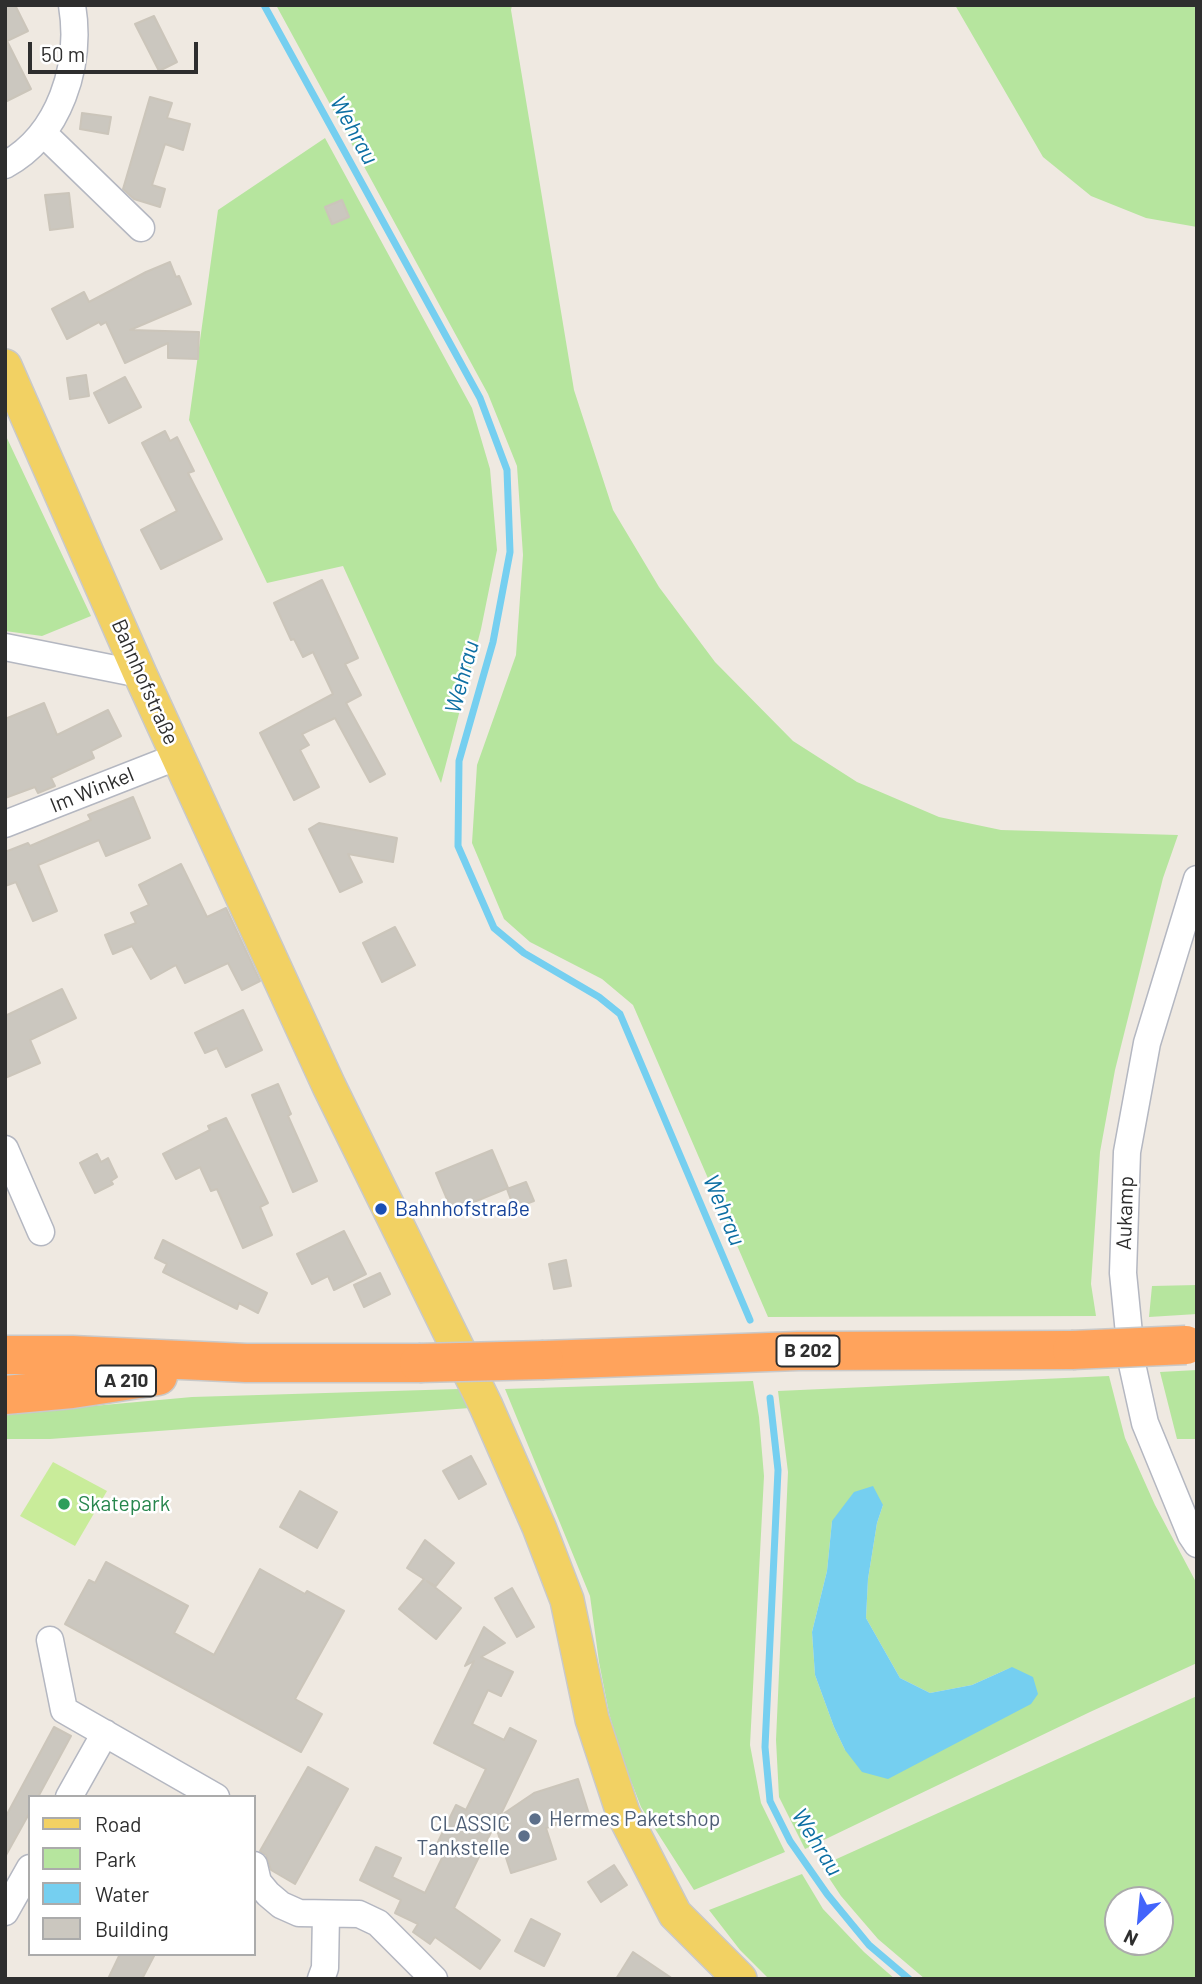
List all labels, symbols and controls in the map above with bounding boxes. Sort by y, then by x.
scale bar [32,28,201,72]
text: 50 m [41,41,85,66]
water label: Wehrau [324,91,384,169]
street label: Bahnhofstraße [106,615,184,749]
water label: Wehrau [439,638,485,716]
street label: Im Winkel [46,762,138,818]
water label: Wehrau [697,1170,751,1250]
street label: Aukamp [1111,1176,1139,1250]
place label: Bahnhofstraße [395,1196,530,1222]
marker: Bahnhofstraße [373,1201,389,1217]
road number: B 202 [776,1336,840,1366]
road number: A 210 [96,1366,156,1396]
place label: Skatepark [78,1491,170,1517]
marker: Skatepark [56,1496,72,1512]
legend [28,1795,256,1956]
water label: Wehrau [786,1803,848,1881]
place label: Hermes Paketshop [549,1806,720,1832]
text: Road [95,1811,141,1836]
place label: CLASSIC Tankstelle [416,1811,510,1861]
marker: Hermes Paketshop [527,1811,543,1827]
marker: CLASSIC Tankstelle [516,1828,532,1844]
text: Park [95,1846,136,1871]
text: Water [95,1881,149,1906]
north arrow [1104,1886,1174,1956]
text: Building [95,1916,169,1941]
text: N [1120,1925,1141,1952]

